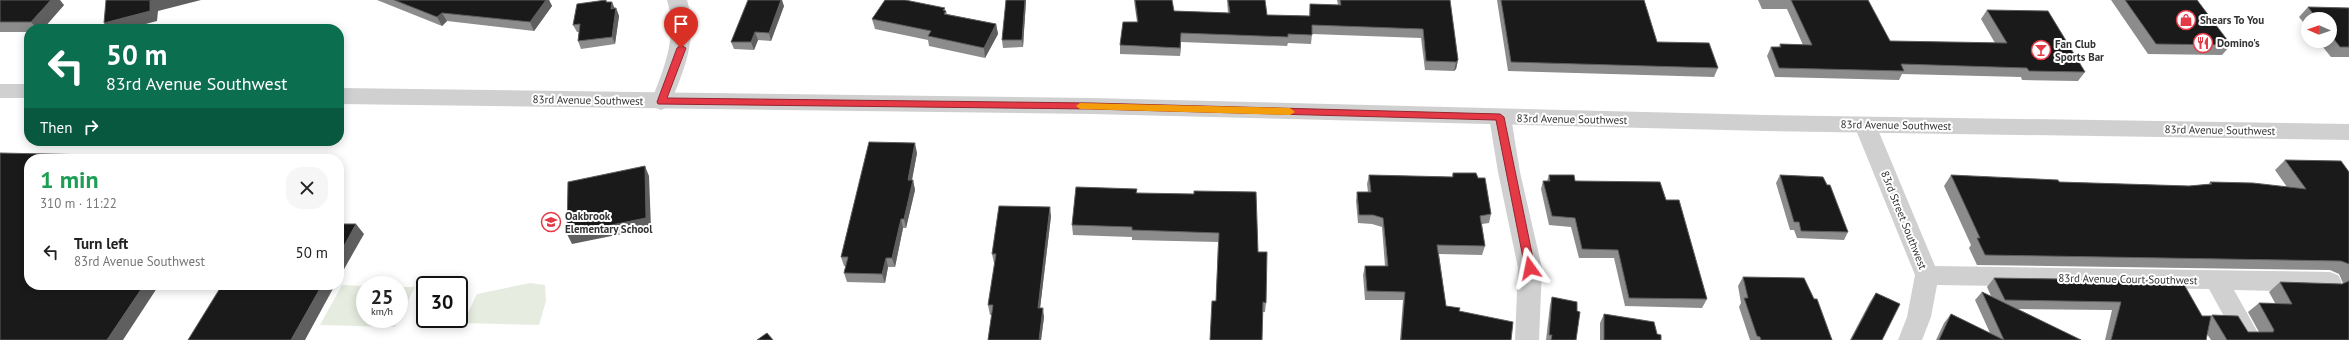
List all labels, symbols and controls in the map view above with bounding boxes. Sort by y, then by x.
pin [664,7.0,698,48]
shop icon: Shears To You [2175,9,2197,31]
north arrow [2301,12,2337,48]
map controls [2301,12,2337,48]
icon: arrive [670,13,692,35]
place label: Shears To You [2200,13,2264,27]
restaurant icon: Domino's [2192,32,2214,54]
text: 50 m [106,36,167,73]
place label: Domino's [2217,36,2260,50]
place label: Fan Club Sports Bar [2055,37,2104,64]
bar icon: Fan Club Sports Bar [2030,39,2052,61]
icon: left [40,40,92,92]
text: 83rd Avenue Southwest [106,72,287,95]
street label: 83rd Avenue Southwest [532,92,644,108]
street label: 83rd Avenue Southwest [1516,111,1628,127]
icon: right [80,116,102,138]
street label: 83rd Avenue Southwest [1840,117,1952,133]
text: Then [40,118,72,137]
street label: 83rd Avenue Southwest [2164,122,2276,138]
text: 1 min [40,164,99,195]
button: close [286,167,328,209]
street label: 83rd Street Southwest [1878,169,1930,272]
text: 310 m · 11:22 [40,195,117,212]
place label: Oakbrook Elementary School [565,209,653,236]
school or university icon: Oakbrook Elementary School [540,211,562,233]
text: Turn left [74,234,128,253]
icon: left [40,241,62,263]
text: 50 m [295,243,328,262]
position arrow [1509,247,1551,289]
text: 83rd Avenue Southwest [74,253,205,270]
street label: 83rd Avenue Court Southwest [2058,271,2198,287]
speed limit sign: 30 [416,276,468,328]
text: 25 [371,284,393,310]
text: km/h [371,305,393,318]

